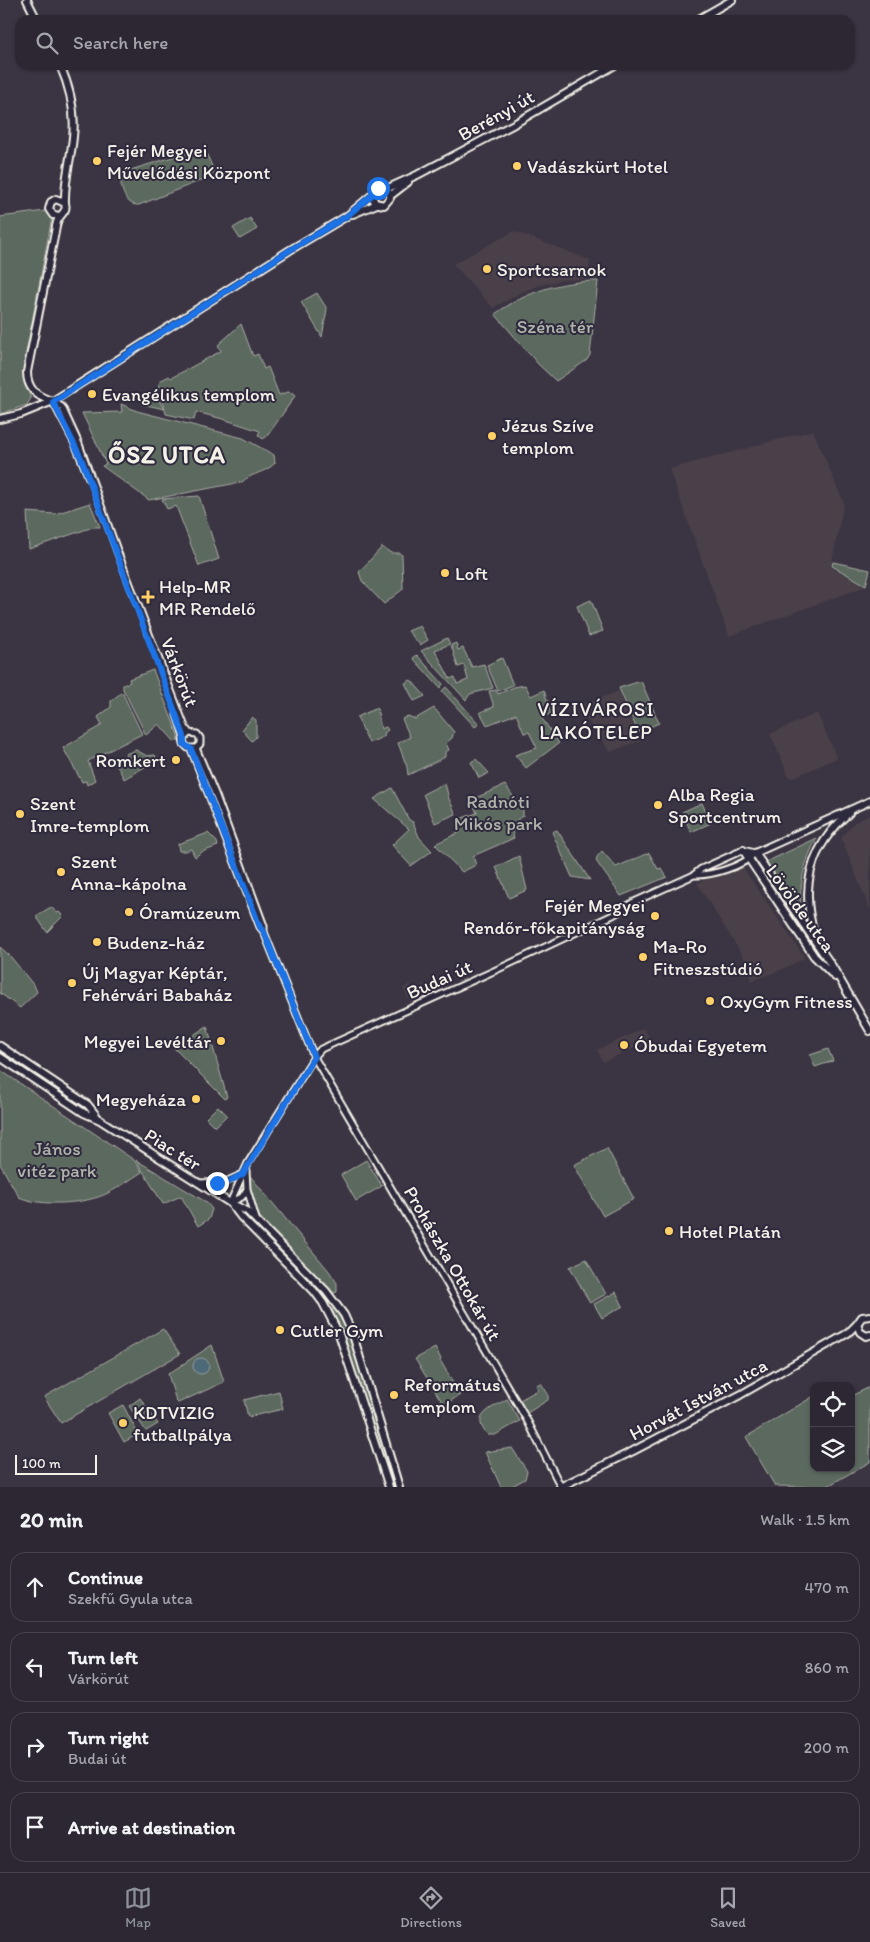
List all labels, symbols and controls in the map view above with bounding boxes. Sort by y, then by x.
search box [15,15,855,70]
icon: search [33,29,61,57]
text: Search here [73,31,168,54]
street label: Berényi út [454,85,538,146]
place label: Fejér Megyei Művelődési Központ [107,139,270,184]
marker: Fejér Megyei Művelődési Központ [91,155,103,167]
place label: Vadászkürt Hotel [527,155,669,178]
marker: Vadászkürt Hotel [511,160,523,172]
route start [367,177,390,200]
place label: Sportcsarnok [497,258,606,281]
marker: Sportcsarnok [481,263,493,275]
park label: Széna tér [517,315,594,338]
place label: Evangélikus templom [102,383,276,406]
marker: Evangélikus templom [86,388,98,400]
place label: Jézus Szíve templom [502,414,594,459]
marker: Jézus Szíve templom [486,430,498,442]
district label: ŐSZ UTCA [108,440,226,469]
place label: Loft [455,562,488,585]
marker: Loft [439,567,451,579]
place label: Help-MR MR Rendelő [159,575,256,620]
marker: Help-MR MR Rendelő [141,590,155,604]
street label: Várkörút [156,634,203,710]
district label: VÍZIVÁROSI LAKÓTELEP [537,697,655,744]
place label: Romkert [96,749,166,772]
marker: Romkert [170,754,182,766]
place label: Alba Regia Sportcentrum [668,783,782,828]
park label: Radnóti Mikós park [454,790,543,835]
place label: Szent Imre-templom [30,792,149,837]
marker: Alba Regia Sportcentrum [652,799,664,811]
marker: Szent Imre-templom [14,808,26,820]
place label: Szent Anna-kápolna [71,850,187,895]
street label: Lövölde utca [761,860,840,957]
marker: Szent Anna-kápolna [55,866,67,878]
place label: Fejér Megyei Rendőr-főkapitányság [463,894,645,939]
place label: Óramúzeum [139,901,240,924]
marker: Óramúzeum [123,906,135,918]
marker: Fejér Megyei Rendőr-főkapitányság [649,910,661,922]
place label: Budenz-ház [107,931,205,954]
place label: Ma-Ro Fitneszstúdió [653,935,762,980]
marker: Budenz-ház [91,936,103,948]
marker: Ma-Ro Fitneszstúdió [637,951,649,963]
street label: Budai út [403,955,476,1004]
place label: Új Magyar Képtár, Fehérvári Babaház [82,961,232,1006]
marker: Új Magyar Képtár, Fehérvári Babaház [66,977,78,989]
place label: OxyGym Fitness [720,990,853,1013]
marker: OxyGym Fitness [704,995,716,1007]
place label: Megyei Levéltár [84,1030,211,1053]
place label: Óbudai Egyetem [634,1034,767,1057]
marker: Megyei Levéltár [215,1035,227,1047]
marker: Óbudai Egyetem [618,1039,630,1051]
place label: Megyeháza [96,1088,186,1111]
marker: Megyeháza [190,1093,202,1105]
street label: Piac tér [140,1123,205,1176]
park label: János vitéz park [17,1137,97,1182]
route end [206,1172,229,1195]
street label: Prohászka Ottokár út [399,1182,506,1345]
place label: Hotel Platán [679,1220,781,1243]
marker: Hotel Platán [663,1225,675,1237]
place label: Cutler Gym [290,1319,384,1342]
marker: Cutler Gym [274,1324,286,1336]
street label: Horvát István utca [625,1353,771,1445]
place label: Református templom [404,1373,500,1418]
map controls [810,1382,855,1472]
button: locate [810,1382,855,1427]
marker: Református templom [388,1389,400,1401]
place label: KDTVIZIG futballpálya [133,1401,232,1446]
marker: KDTVIZIG futballpálya [117,1417,129,1429]
button: layers [810,1427,855,1472]
scale bar [15,1452,98,1475]
text: 100 m [22,1455,61,1472]
text: 20 min [20,1507,83,1532]
text: Walk · 1.5 km [760,1510,850,1529]
text: Continue [68,1566,143,1589]
icon: ahead [21,1573,49,1601]
text: 470 m [805,1578,849,1597]
text: Szekfű Gyula utca [68,1589,193,1608]
text: Turn left [68,1646,138,1669]
icon: left [21,1653,49,1681]
text: 860 m [805,1658,849,1677]
text: Várkörút [68,1669,129,1688]
text: Turn right [68,1726,149,1749]
icon: right [21,1733,49,1761]
text: 200 m [804,1738,849,1757]
text: Budai út [68,1749,126,1768]
icon: arrive [21,1813,49,1841]
text: Arrive at destination [68,1816,235,1839]
tab: Map [124,1884,152,1931]
tab: Directions [400,1884,462,1931]
tab: Saved [710,1884,746,1931]

